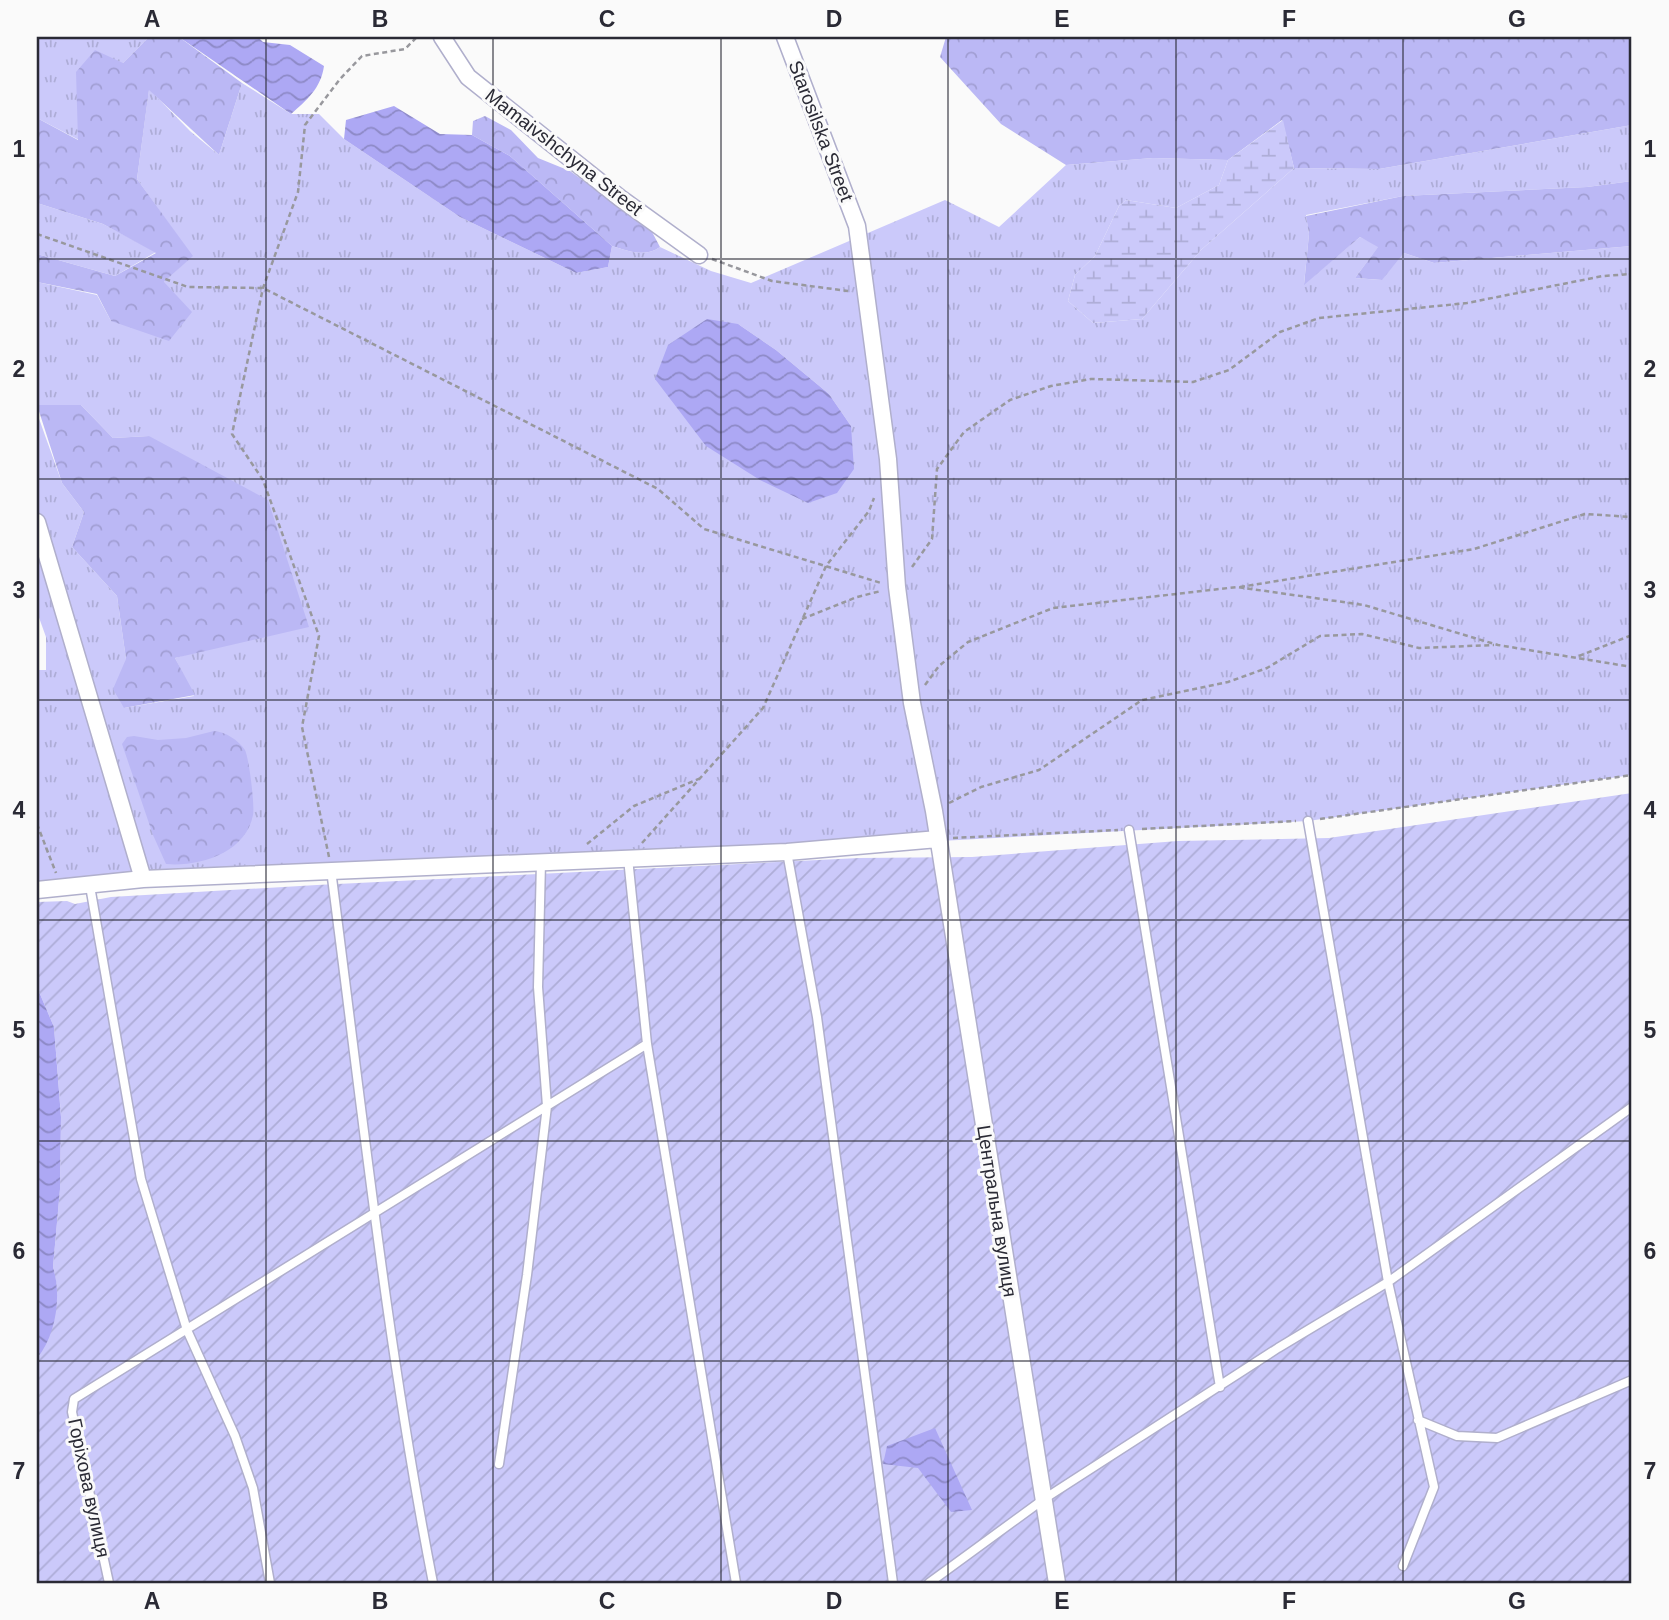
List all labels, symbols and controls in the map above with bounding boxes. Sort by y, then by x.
text: A [144,6,160,32]
text: B [372,6,388,32]
text: C [599,6,615,32]
text: D [826,6,842,32]
text: E [1054,6,1070,32]
text: F [1282,6,1296,32]
text: G [1508,6,1526,32]
street label: Starosilska Street [785,58,858,205]
street label: Mamaivshchyna Street [481,84,647,220]
text: 1 [13,136,26,162]
text: 1 [1644,136,1657,162]
text: 2 [13,356,25,382]
text: 2 [1644,356,1656,382]
text: 3 [13,577,25,603]
text: 3 [1644,577,1656,603]
text: 4 [13,797,26,823]
text: 4 [1644,797,1657,823]
text: 5 [13,1017,26,1043]
text: 5 [1644,1017,1657,1043]
street label: Центральна вулиця [973,1123,1021,1299]
text: 6 [13,1238,25,1264]
text: 6 [1644,1238,1656,1264]
street label: Горіхова вулиця [64,1417,114,1559]
text: 7 [13,1458,25,1484]
text: 7 [1644,1458,1656,1484]
text: A [144,1588,160,1614]
text: B [372,1588,388,1614]
text: C [599,1588,615,1614]
text: D [826,1588,842,1614]
text: E [1054,1588,1070,1614]
text: F [1282,1588,1296,1614]
text: G [1508,1588,1526,1614]

